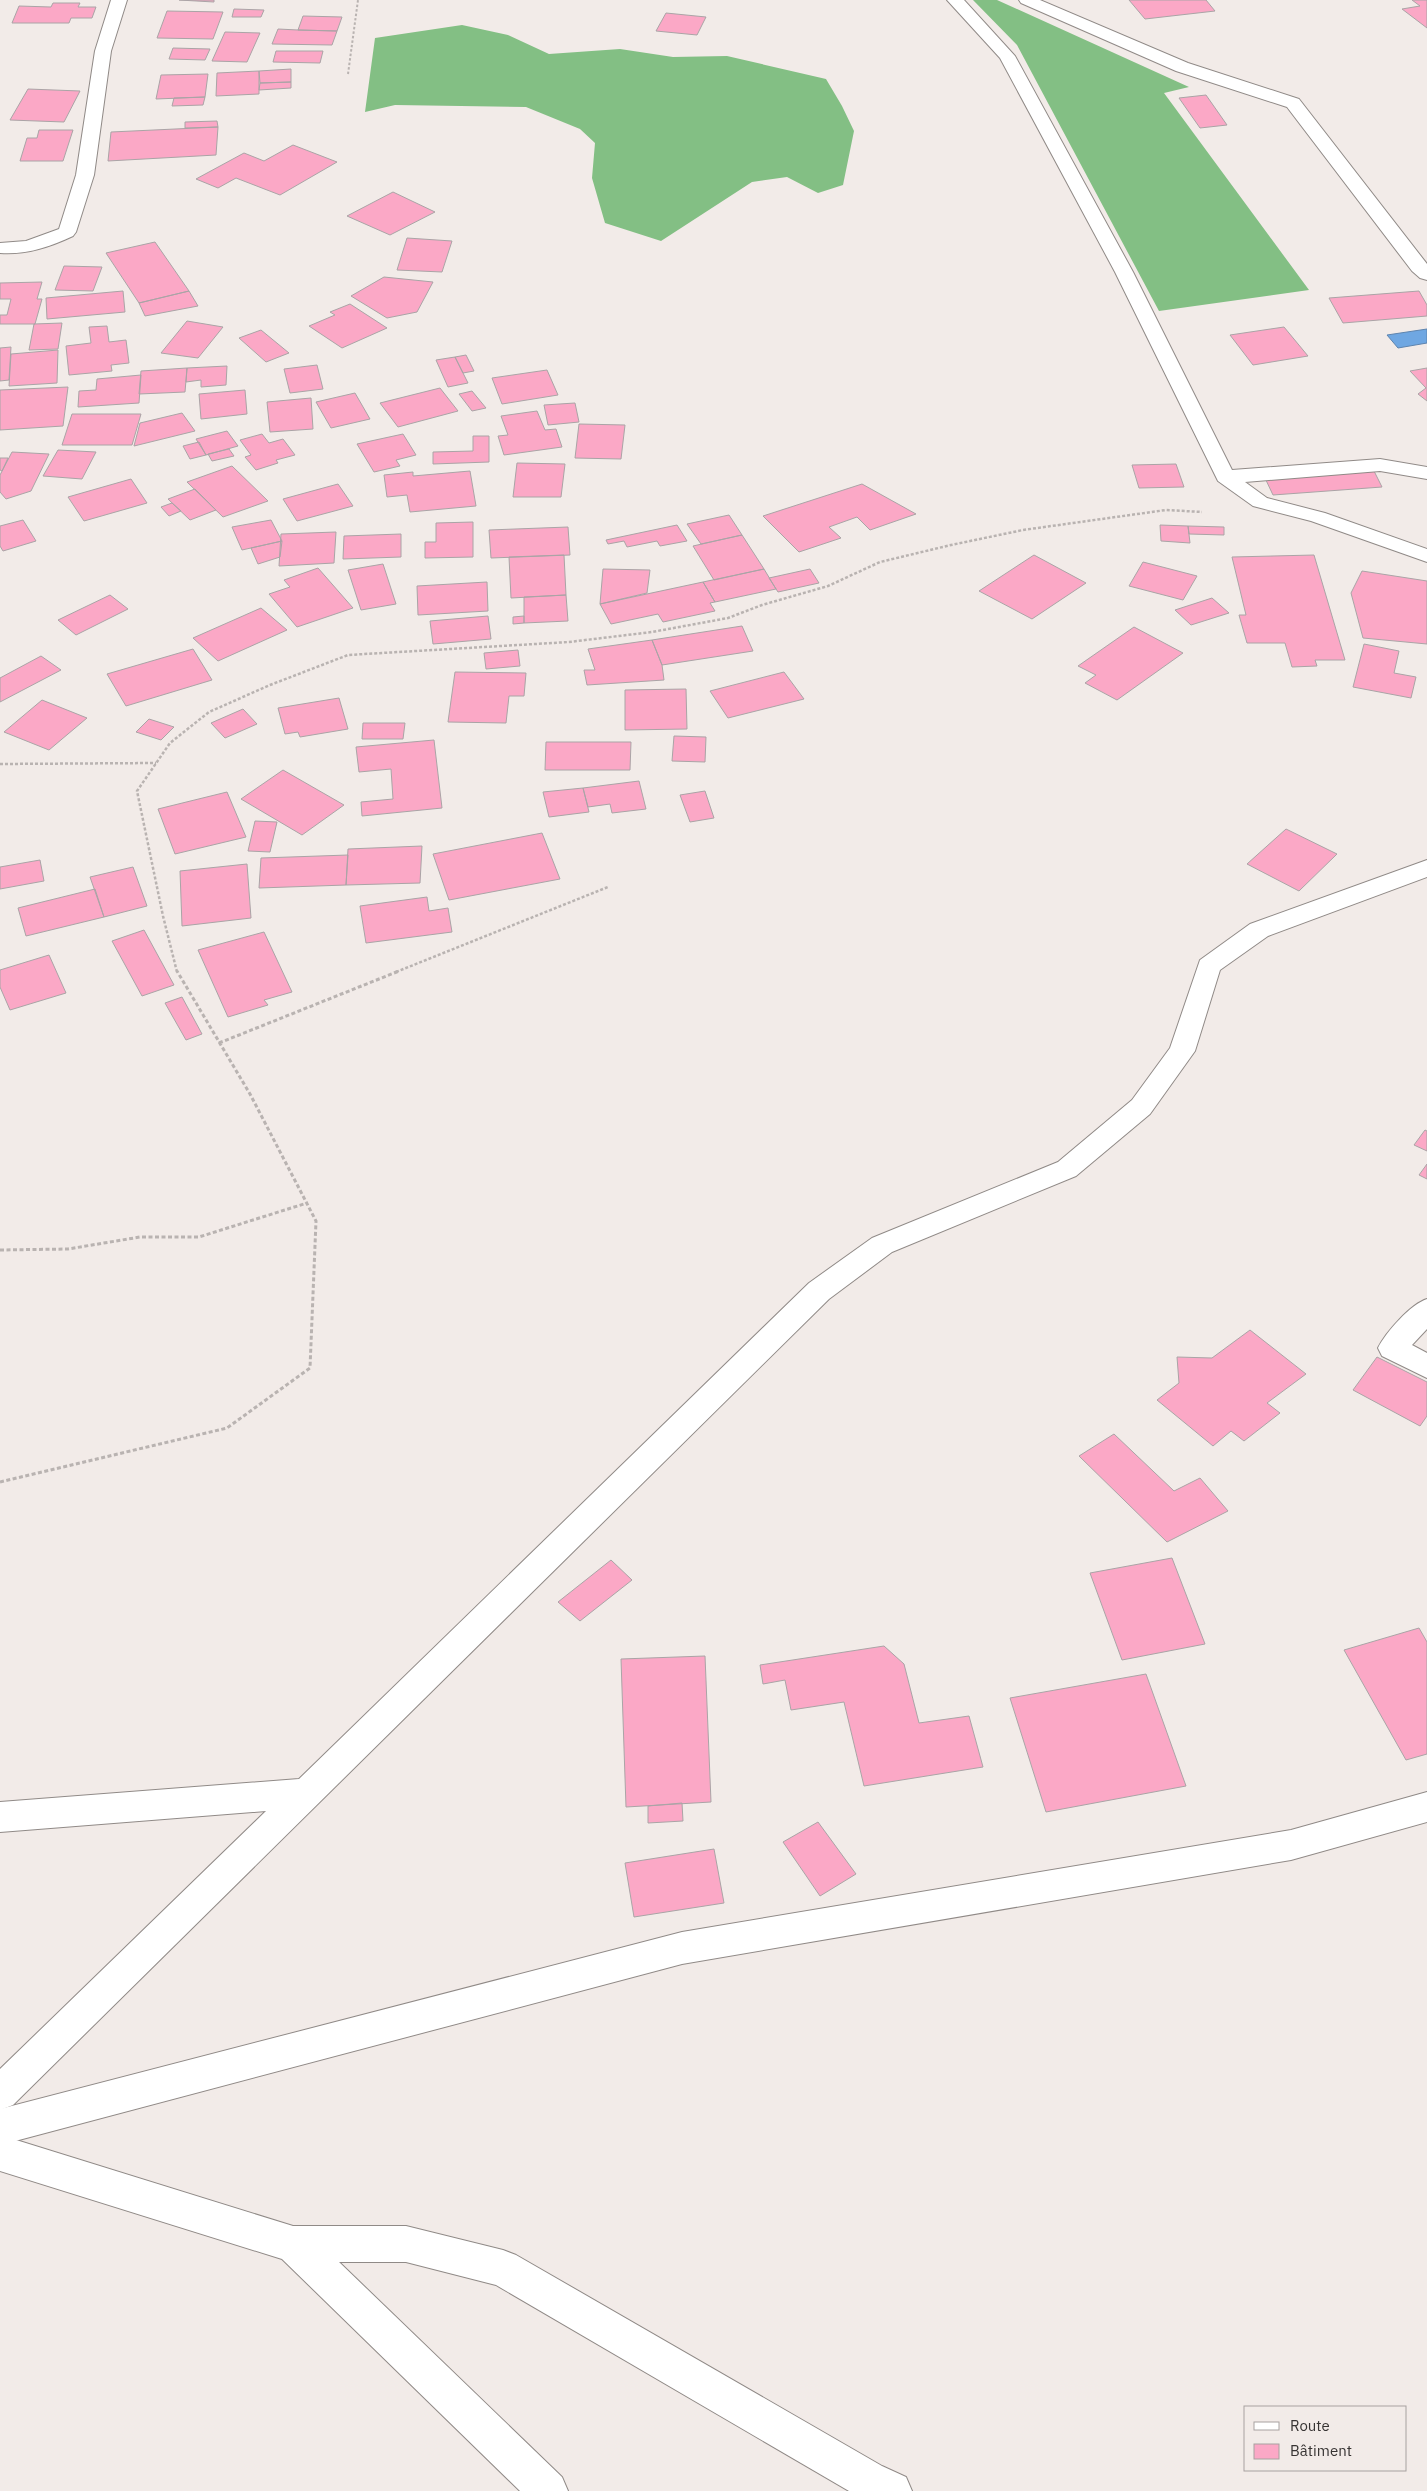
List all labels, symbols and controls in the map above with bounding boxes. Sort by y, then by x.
legend [1244,2406,1407,2471]
text: Route [1290,2416,1330,2435]
text: Bâtiment [1290,2441,1352,2460]

